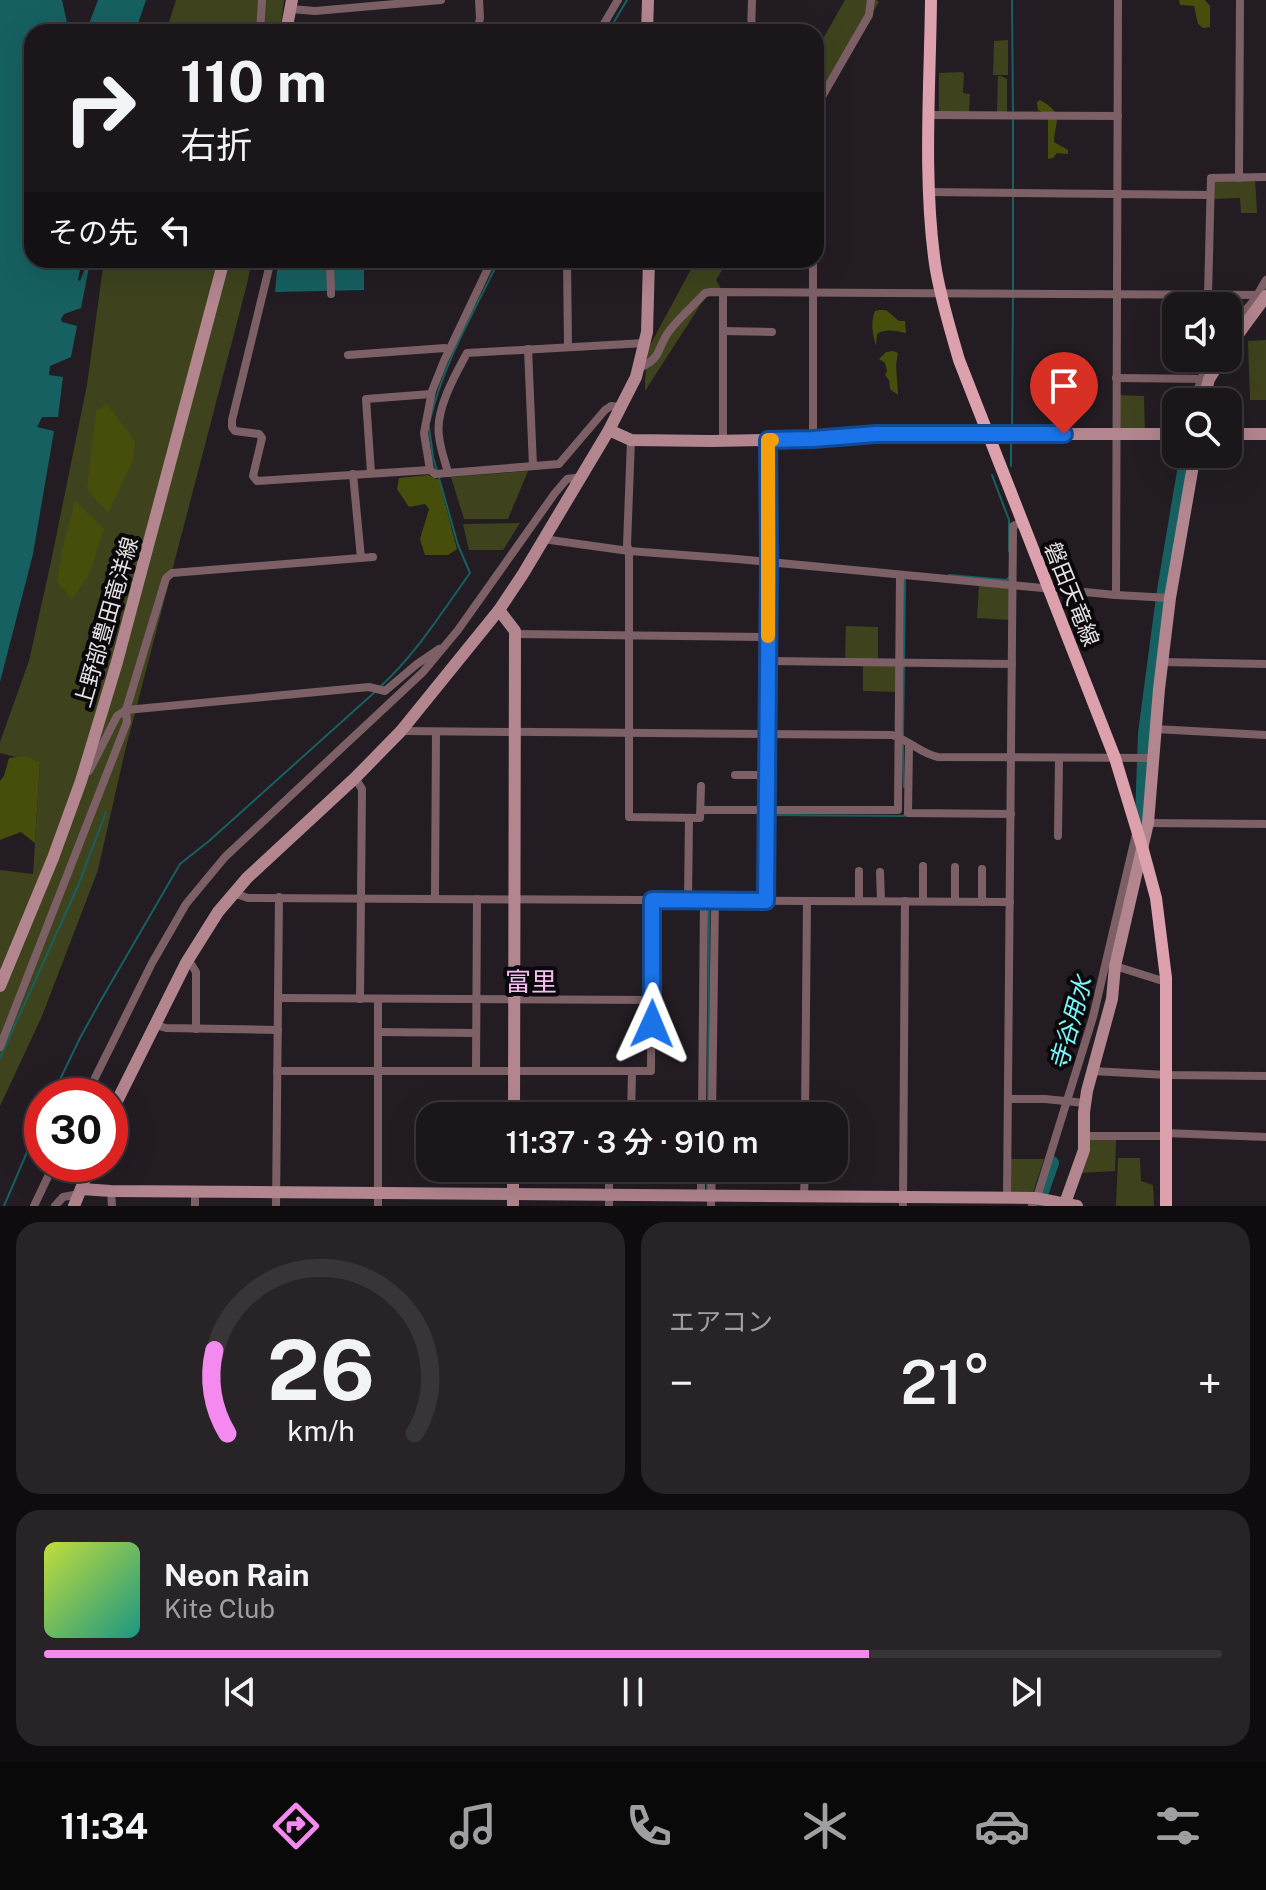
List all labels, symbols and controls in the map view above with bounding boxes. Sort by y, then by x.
text: 110 m [180,49,327,115]
icon: right [48,56,152,160]
text: 右折 [180,124,252,166]
icon: left [154,208,198,252]
text: その先 [48,214,138,250]
map controls [1162,292,1242,468]
button: sound [1162,292,1242,372]
pin [1030,352,1098,434]
icon: arrive [1042,364,1086,408]
button: search [1162,388,1242,468]
street label: 上野部豊田竜洋線 [69,534,143,710]
street label: 磐田天竜線 [1039,538,1105,650]
district label: 富里 [505,966,557,997]
water label: 寺谷用水 [1043,970,1098,1073]
position arrow [610,982,694,1066]
speed limit sign: 30 [24,1078,128,1182]
text: 11:37 · 3 分 · 910 m [505,1124,759,1160]
text: エアコン [669,1306,773,1337]
text: 26 [267,1321,374,1419]
text: 21° [900,1347,991,1418]
text: − [669,1357,693,1409]
text: + [1198,1357,1222,1409]
text: km/h [287,1414,354,1447]
text: Neon Rain [164,1557,310,1593]
text: Kite Club [164,1593,275,1624]
icon: previous [218,1670,262,1714]
icon: pause [611,1670,655,1714]
icon: next [1004,1670,1048,1714]
icon: directions [268,1798,324,1854]
icon: music [445,1798,501,1854]
icon: phone [621,1798,677,1854]
icon: climate [797,1798,853,1854]
icon: car [974,1798,1030,1854]
icon: filters [1150,1798,1206,1854]
text: 11:34 [60,1805,148,1847]

